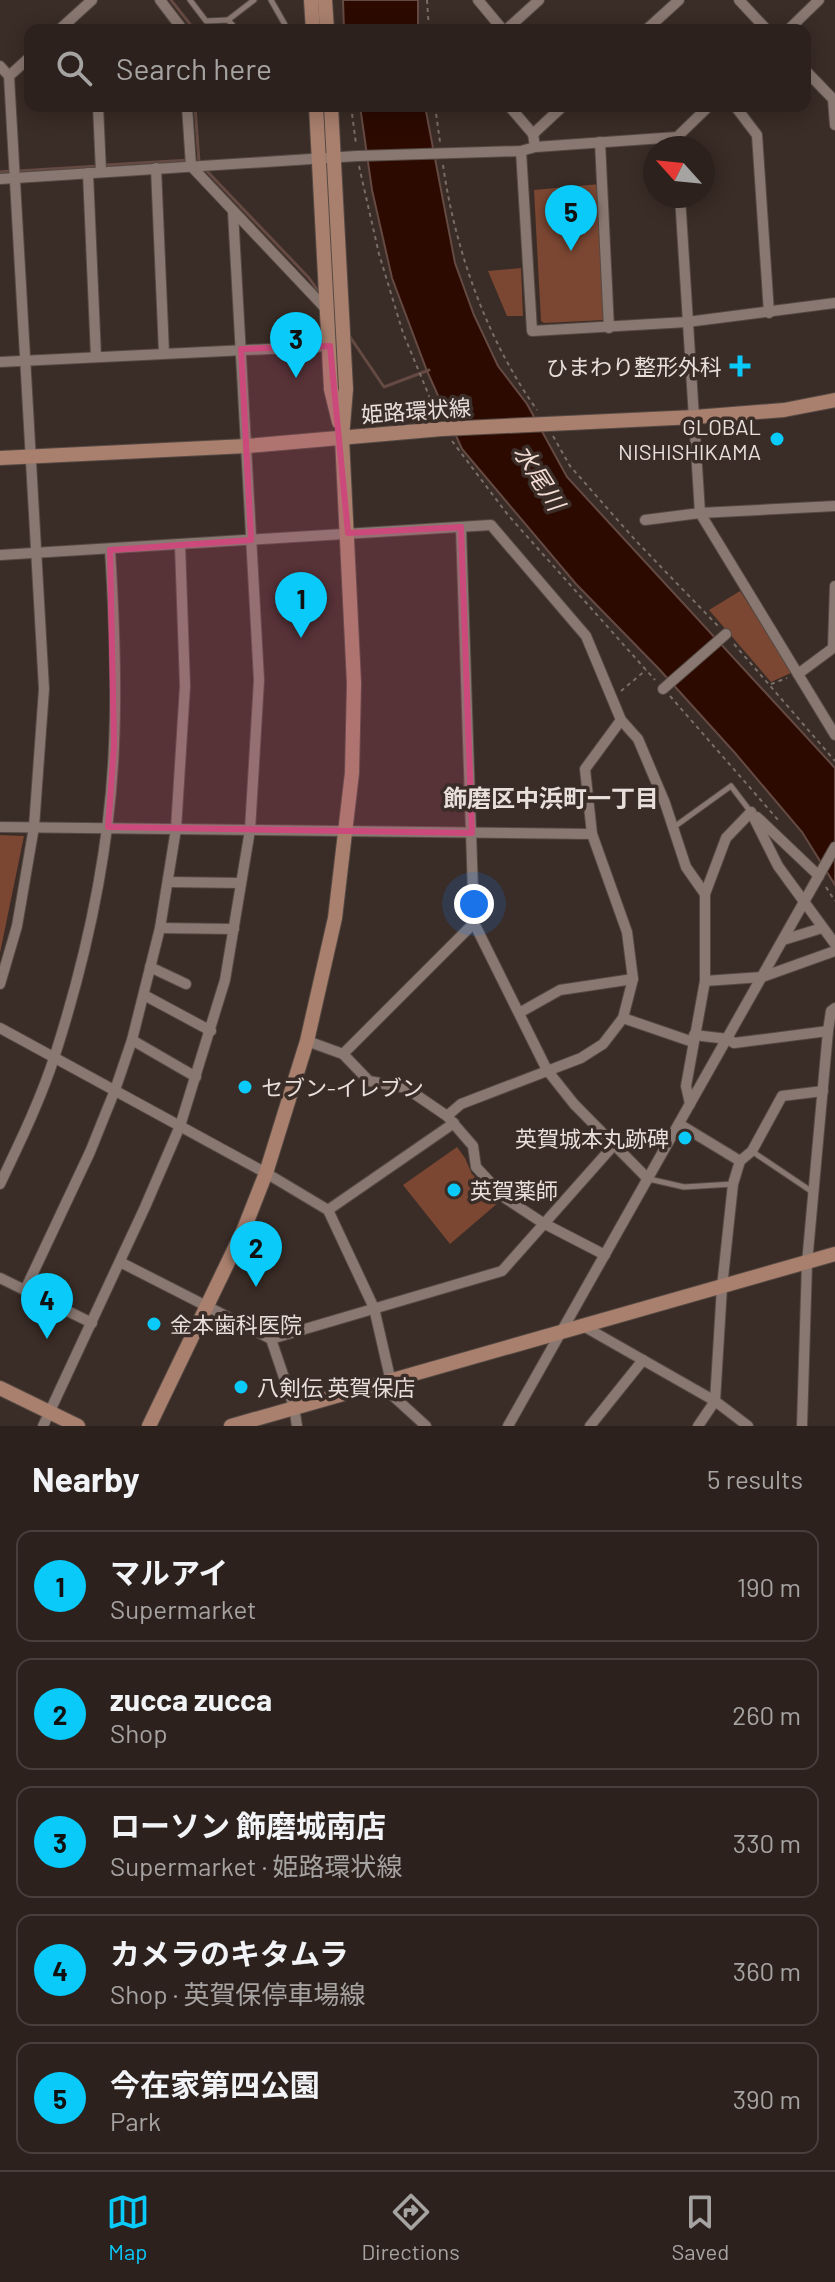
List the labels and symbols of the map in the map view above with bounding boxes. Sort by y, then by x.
north arrow [643,136,715,208]
pin: 5 [545,185,597,251]
pin: 3 [270,312,322,378]
place label: ひまわり整形外科 [546,353,722,379]
marker: ひまわり整形外科 [729,355,751,377]
street label: 姫路環状線 [360,393,472,427]
place label: GLOBAL NISHISHIKAMA [618,413,761,464]
marker: GLOBAL NISHISHIKAMA [768,430,786,448]
water label: 水尾川 [509,439,573,518]
pin: 1 [275,572,327,638]
district label: 飾磨区中浜町一丁目 [443,783,659,812]
your location [454,884,494,924]
place label: セブン-イレブン [261,1074,424,1100]
marker: セブン-イレブン [236,1078,254,1096]
place label: 英賀城本丸跡碑 [515,1125,669,1151]
marker: 英賀城本丸跡碑 [676,1129,694,1147]
place label: 英賀薬師 [470,1177,558,1203]
marker: 英賀薬師 [445,1181,463,1199]
pin: 2 [230,1221,282,1287]
pin: 4 [21,1273,73,1339]
place label: 金本歯科医院 [170,1311,302,1337]
marker: 金本歯科医院 [145,1315,163,1333]
place label: 八剣伝 英賀保店 [257,1374,415,1400]
marker: 八剣伝 英賀保店 [232,1378,250,1396]

